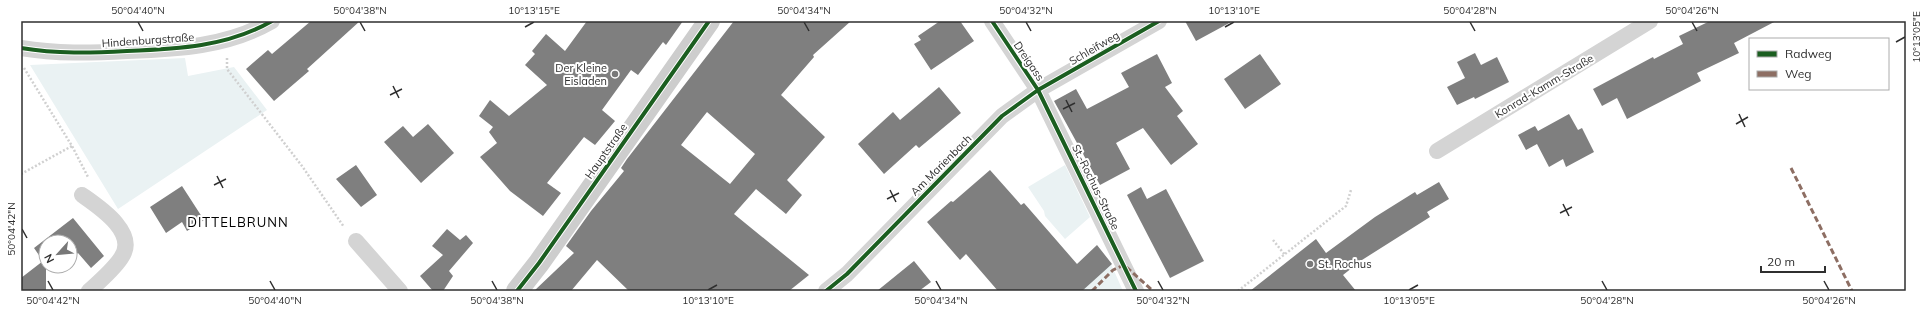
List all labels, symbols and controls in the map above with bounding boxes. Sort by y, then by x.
text: 50°04'40"N [111,4,165,17]
text: 50°04'38"N [333,4,387,17]
text: 10°13'15"E [508,4,560,17]
text: 50°04'34"N [777,4,831,17]
text: 50°04'32"N [999,4,1053,17]
text: 10°13'10"E [1208,4,1260,17]
text: 50°04'28"N [1443,4,1497,17]
text: 50°04'26"N [1665,4,1719,17]
text: 10°13'05"E [1910,11,1923,63]
street label: Schleifweg [1066,28,1122,68]
street label: Hindenburgstraße [101,30,195,50]
street label: Dreigass [1011,38,1047,84]
legend [1749,38,1889,90]
text: Radweg [1785,46,1832,61]
street label: Konrad-Kamm-Straße [1492,51,1596,121]
place label: Der Kleine Eisladen [555,61,607,88]
text: Weg [1785,66,1811,81]
marker: Der Kleine Eisladen [610,69,620,79]
street label: Hauptstraße [582,121,630,181]
street label: Am Marienbach [907,131,975,199]
street label: St.-Rochus-Straße [1069,142,1123,232]
text: 50°04'42"N [5,202,18,256]
district label: DITTELBRUNN [187,214,289,230]
north arrow [38,234,78,274]
scale bar [1761,248,1825,274]
text: N [41,252,57,265]
text: 20 m [1767,254,1795,269]
place label: St. Rochus [1318,257,1372,271]
marker: St. Rochus [1305,259,1315,269]
text: 50°04'42"N [26,294,80,307]
text: 50°04'40"N [248,294,302,307]
text: 50°04'38"N [470,294,524,307]
text: 10°13'10"E [682,294,734,307]
text: 50°04'34"N [914,294,968,307]
text: 50°04'32"N [1136,294,1190,307]
text: 10°13'05"E [1383,294,1435,307]
text: 50°04'28"N [1580,294,1634,307]
text: 50°04'26"N [1802,294,1856,307]

